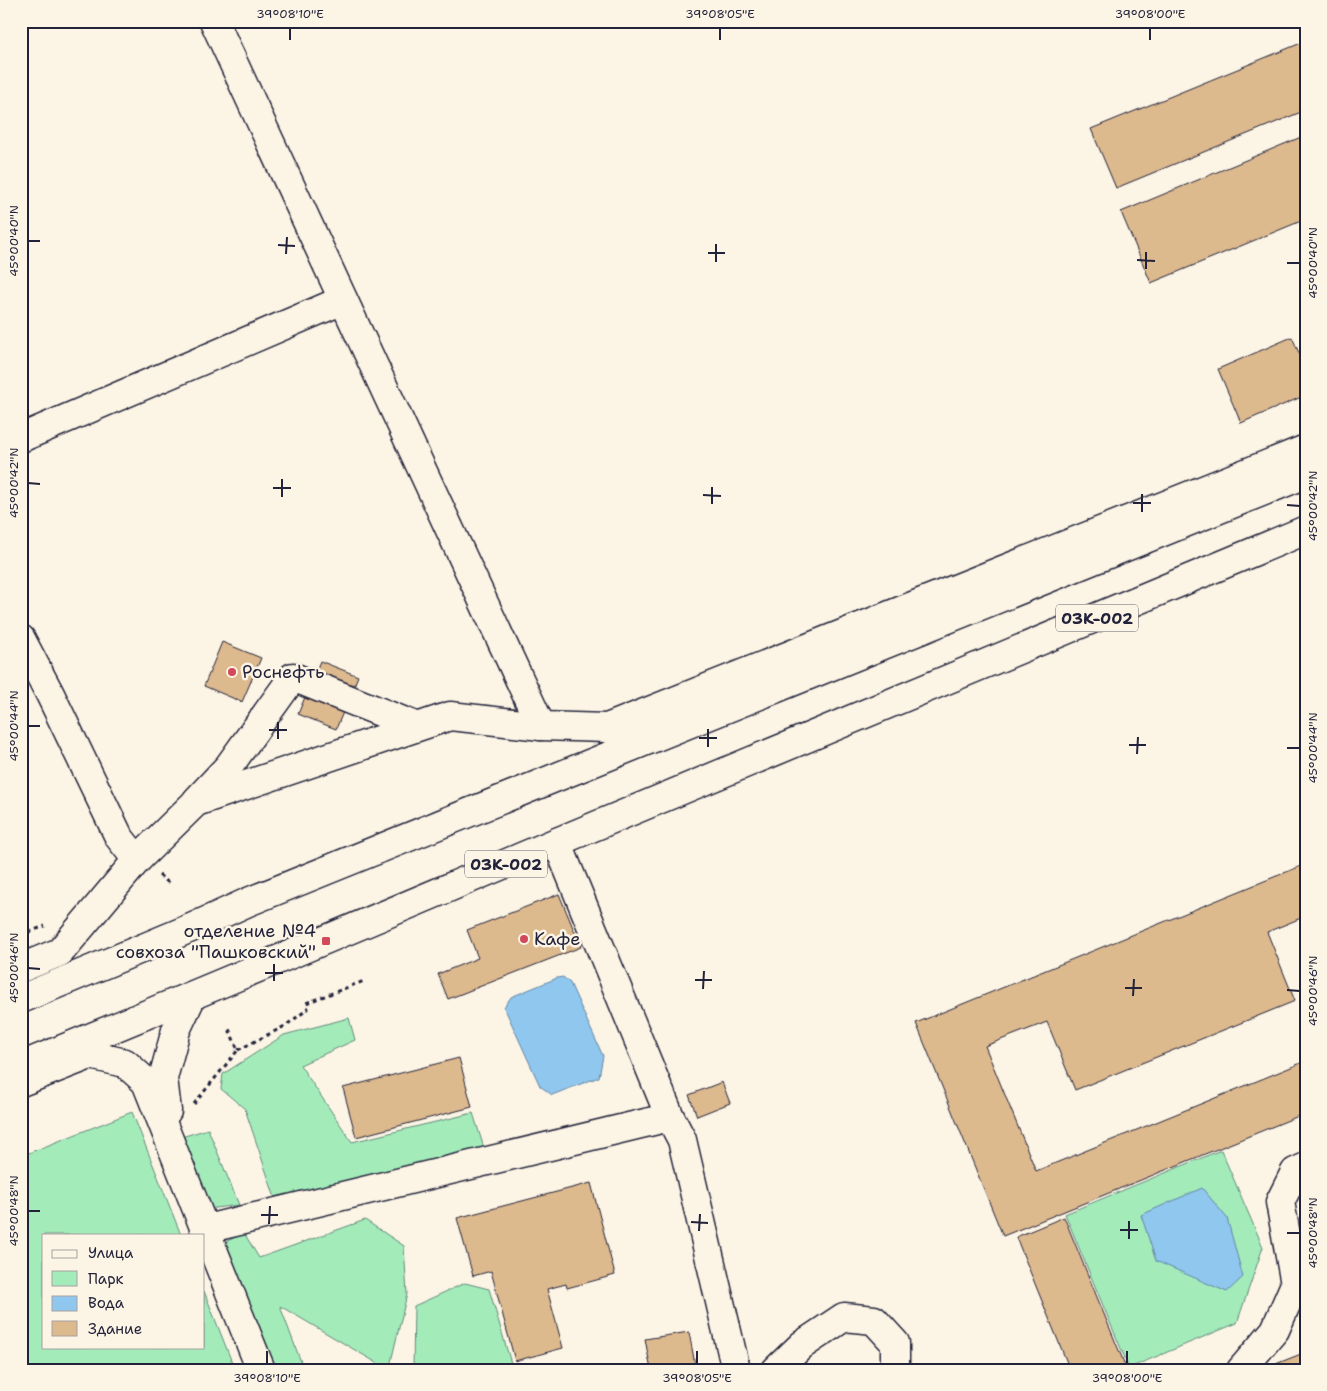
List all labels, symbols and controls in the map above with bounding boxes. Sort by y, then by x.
text: 39°08'10"E [256,6,324,22]
text: 39°08'05"E [685,6,755,22]
text: 39°08'00"E [1115,6,1185,22]
text: 45°00'40"N [6,205,22,277]
text: 45°00'40"N [1305,227,1321,299]
text: 45°00'42"N [6,448,22,518]
text: 45°00'42"N [1305,471,1321,541]
road number: 03К-002 [1056,604,1138,632]
place label: Роснефть [242,660,324,684]
marker: Роснефть [226,666,238,678]
text: 45°00'44"N [6,690,22,762]
text: 45°00'44"N [1305,712,1321,784]
road number: 03К-002 [465,851,547,878]
place label: отделение №4 совхоза "Пашковский" [116,919,316,964]
place label: Кафе [534,927,581,951]
text: 45°00'46"N [6,933,22,1003]
marker: Кафе [518,933,530,945]
marker: отделение №4 совхоза "Пашковский" [320,935,332,947]
text: 45°00'46"N [1305,956,1321,1026]
text: 45°00'48"N [6,1175,22,1247]
text: 45°00'48"N [1305,1197,1321,1269]
legend [42,1234,205,1348]
text: Улица [88,1243,134,1263]
text: Парк [88,1269,124,1289]
text: Вода [88,1293,125,1313]
text: Здание [88,1319,142,1339]
text: 39°08'10"E [233,1370,301,1386]
text: 39°08'05"E [662,1370,732,1386]
text: 39°08'00"E [1092,1370,1162,1386]

